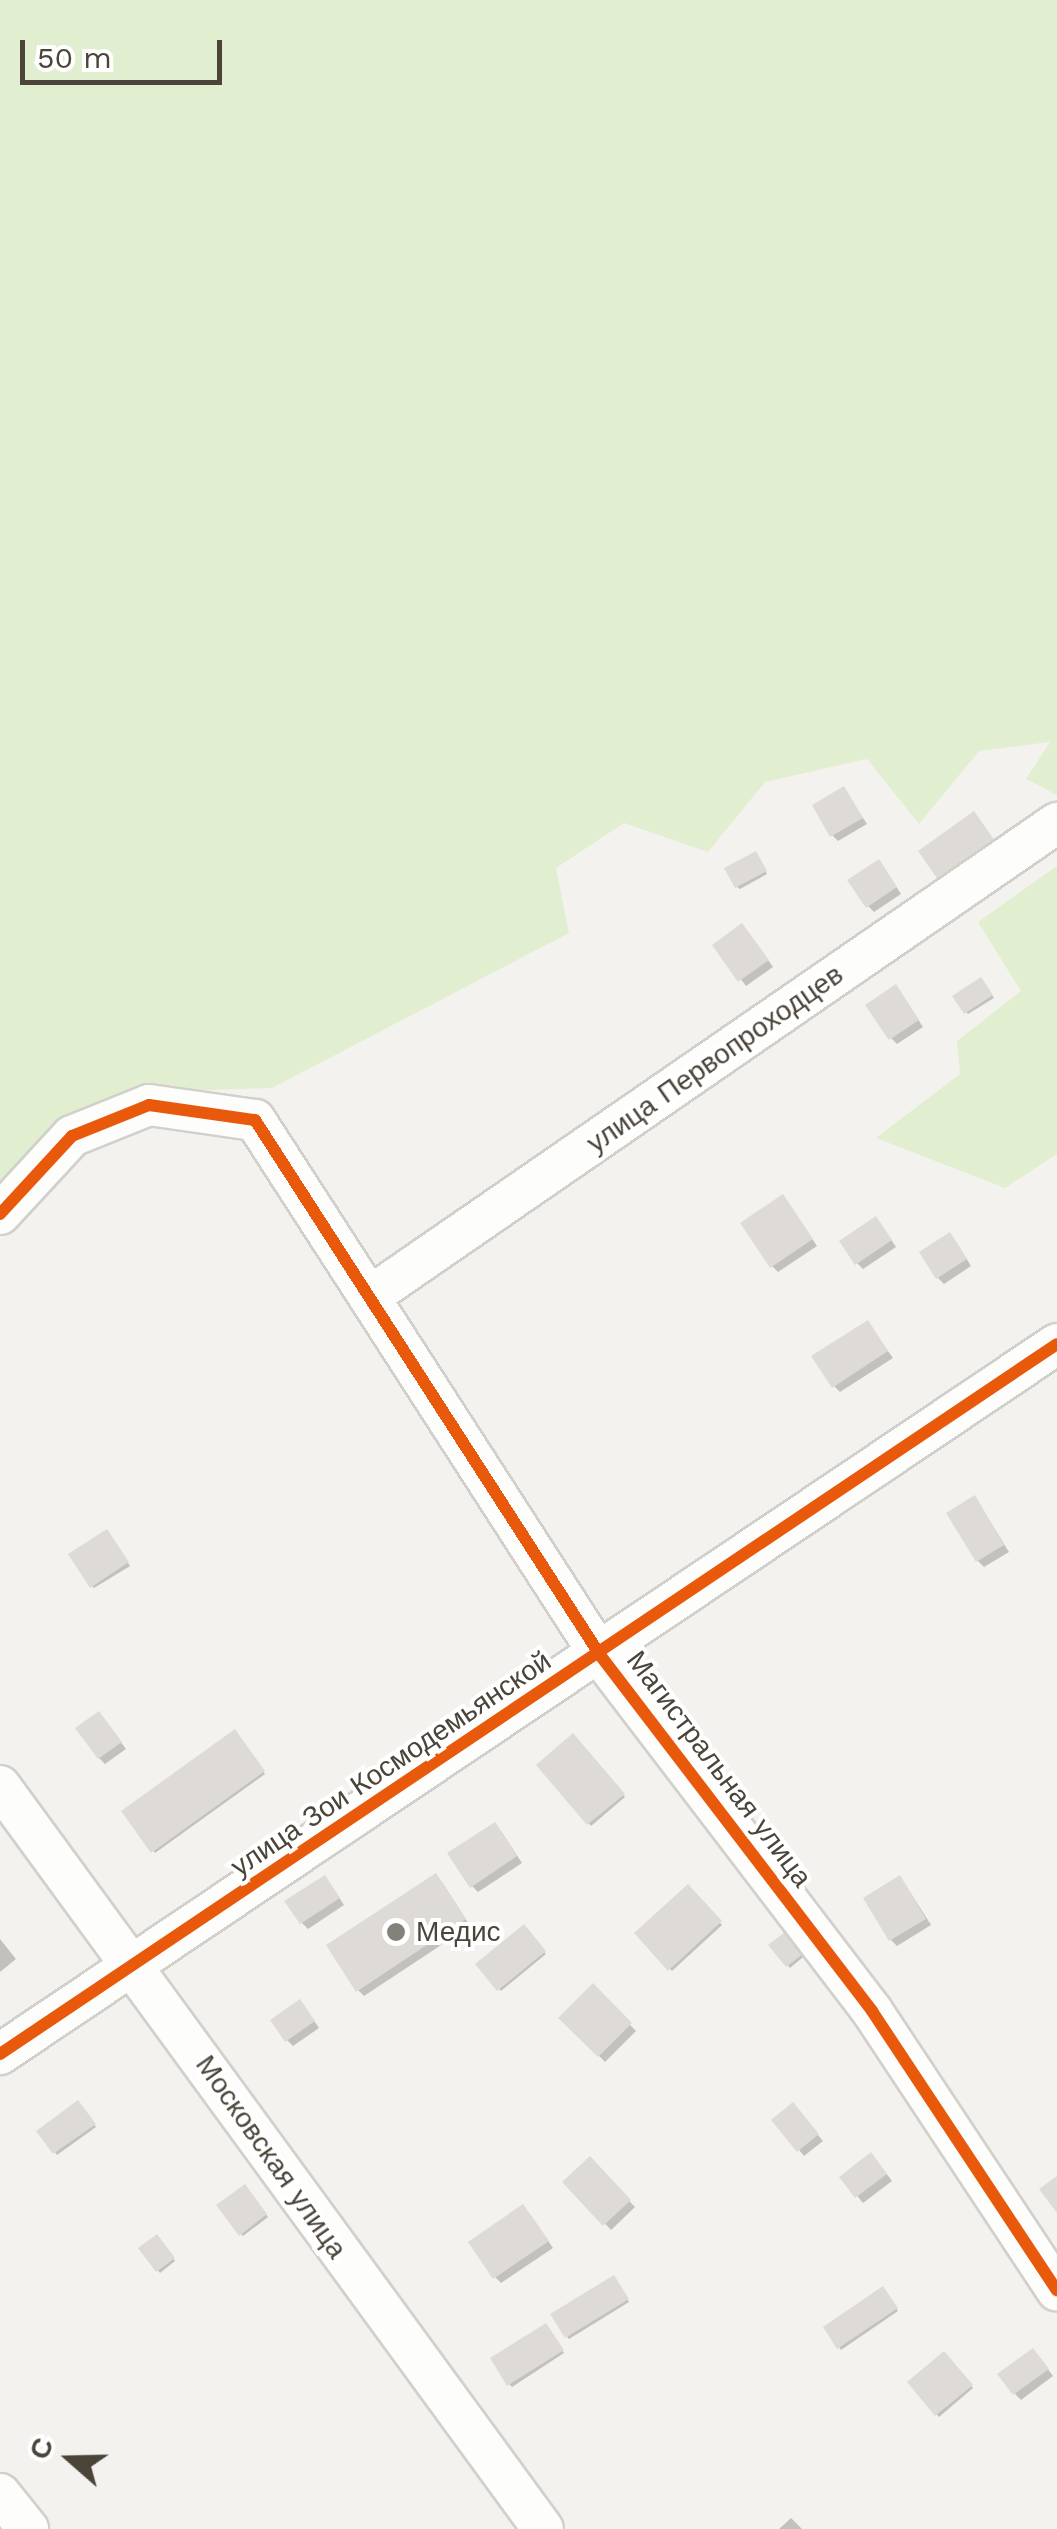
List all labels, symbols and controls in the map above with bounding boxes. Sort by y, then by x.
scale bar [25,20,228,82]
text: 50 m [37,40,112,75]
street label: улица Первопроходцев [580,958,850,1160]
street label: улица Зои Космодемьянской [225,1644,557,1884]
street label: Магистральная улица [619,1644,819,1894]
place label: Медис [416,1915,501,1949]
marker: Медис [385,1921,407,1943]
street label: Московская улица [188,2049,354,2265]
north arrow [20,2409,120,2509]
text: С [22,2433,60,2464]

